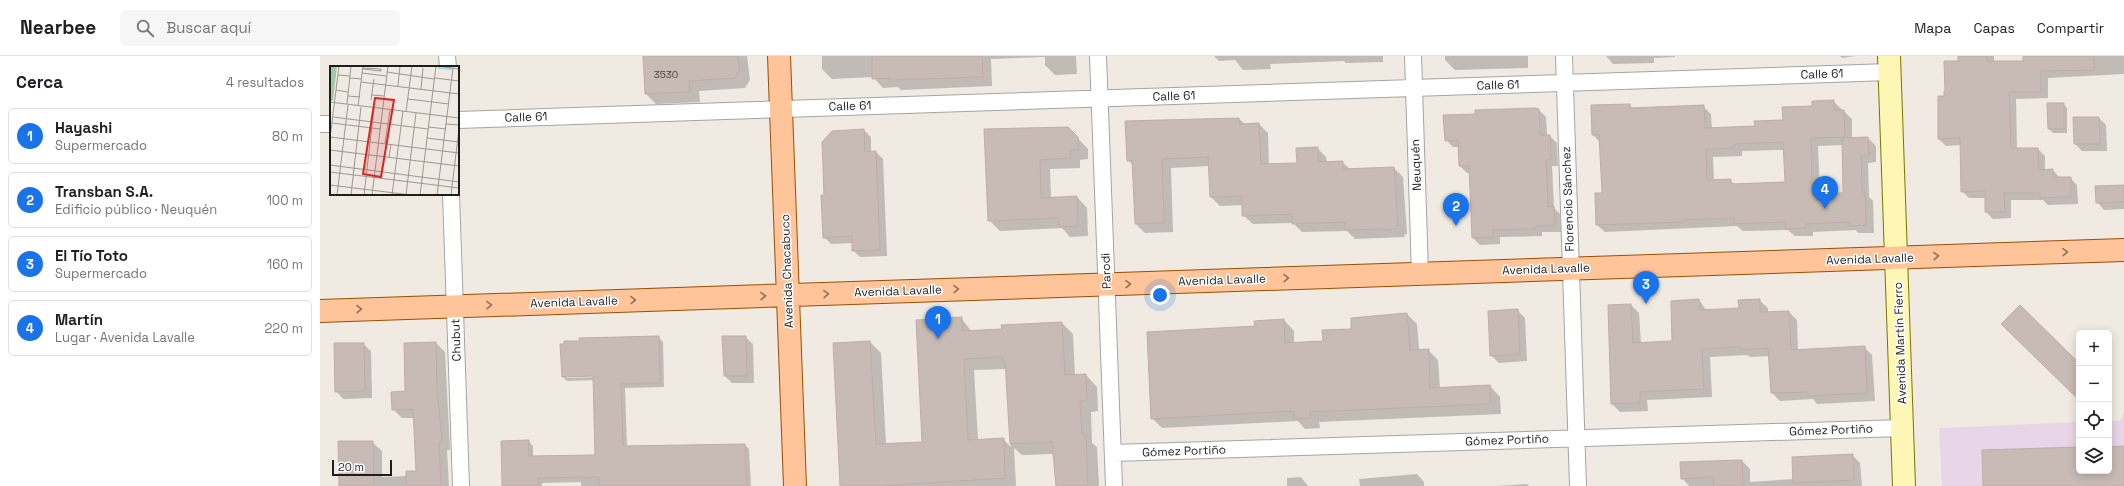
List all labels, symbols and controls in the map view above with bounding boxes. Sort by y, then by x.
search box [120,10,400,46]
text: Nearbee [20,15,96,40]
icon: search [134,17,156,39]
text: Buscar aquí [166,18,251,37]
text: Mapa [1914,19,1951,37]
text: Capas [1973,19,2015,37]
text: Compartir [2037,19,2104,37]
street label: Calle 61 [1800,65,1844,83]
inset map [330,66,459,195]
house number: 3530 [654,68,678,81]
text: Cerca [16,71,63,93]
text: 4 resultados [226,74,304,91]
street label: Calle 61 [1476,76,1520,94]
street label: Calle 61 [1152,87,1196,105]
street label: Calle 61 [828,97,872,115]
street label: Calle 61 [504,108,548,126]
text: Hayashi [55,118,112,137]
text: 1 [27,128,33,145]
text: 80 m [272,128,303,145]
text: Supermercado [55,137,147,154]
street label: Neuquén [1407,139,1425,191]
street label: Florencio Sánchez [1558,146,1578,252]
pin: 4 [1812,176,1838,209]
text: Transban S.A. [55,182,153,201]
text: 2 [26,192,34,209]
text: 100 m [266,192,303,209]
pin: 2 [1443,193,1469,226]
text: Edificio público · Neuquén [55,201,217,218]
street label: Avenida Chacabuco [777,214,797,328]
text: El Tío Toto [55,246,128,265]
one-way arrow [2063,248,2069,256]
street label: Avenida Lavalle [1826,249,1914,269]
street label: Parodi [1097,252,1115,289]
one-way arrow [1933,252,1939,261]
text: 3 [26,256,34,273]
text: 160 m [267,256,303,273]
street label: Avenida Lavalle [1502,259,1590,279]
text: Supermercado [55,265,147,282]
street label: Avenida Lavalle [1178,270,1266,290]
pin: 3 [1633,271,1659,304]
one-way arrow [1283,274,1289,282]
one-way arrow [1125,279,1131,288]
street label: Avenida Lavalle [854,281,942,301]
street label: Avenida Martín Fierro [1890,282,1910,404]
one-way arrow [953,285,959,294]
your location [1150,285,1170,305]
one-way arrow [823,289,829,298]
one-way arrow [760,291,766,300]
street label: Avenida Lavalle [530,292,618,312]
one-way arrow [630,296,636,304]
one-way arrow [486,301,492,309]
one-way arrow [356,305,362,313]
pin: 1 [925,306,951,339]
text: Martín [55,310,103,329]
street label: Chubut [447,318,465,362]
text: 4 [26,320,34,337]
text: 220 m [264,320,303,337]
text: Lugar · Avenida Lavalle [55,329,195,346]
map controls [2076,330,2112,474]
button: + [2076,330,2112,366]
button: − [2076,366,2112,402]
button: locate [2076,402,2112,438]
street label: Gómez Portiño [1789,421,1873,439]
street label: Gómez Portiño [1465,431,1549,449]
button: layers [2076,438,2112,474]
street label: Gómez Portiño [1142,442,1226,460]
scale bar [332,458,392,477]
text: 20 m [338,460,364,474]

